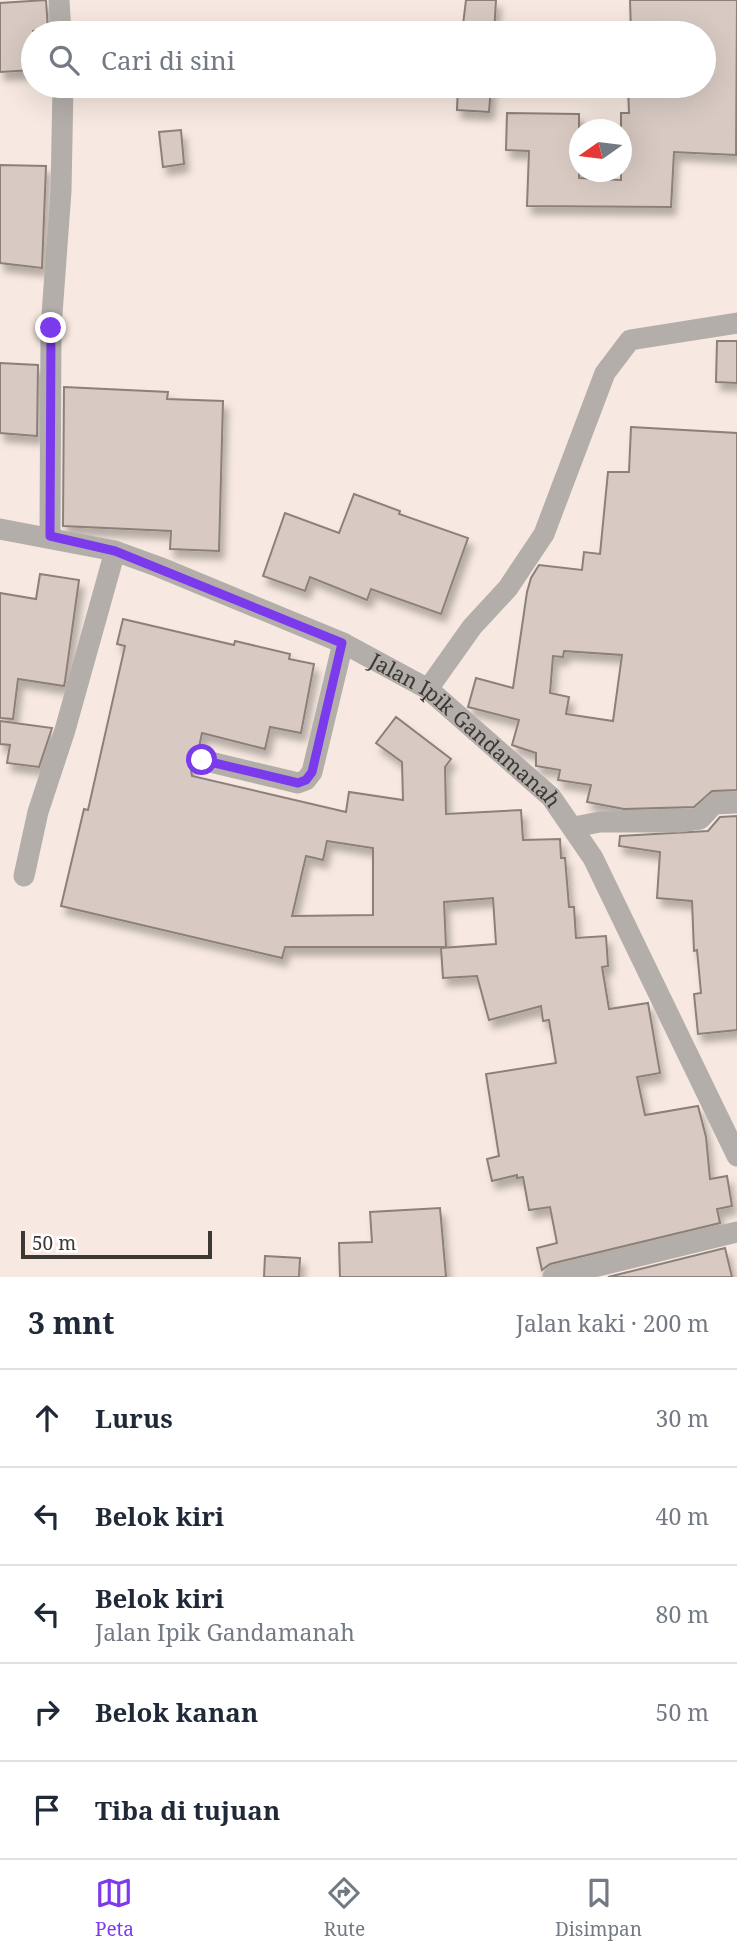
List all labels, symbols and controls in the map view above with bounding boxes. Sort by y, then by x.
search box [21,21,716,98]
icon: search [45,41,83,79]
text: Cari di sini [101,42,235,78]
north arrow [569,119,632,182]
route end [35,312,66,343]
street label: Jalan Ipik Gandamanah [364,646,568,813]
route start [186,744,217,775]
scale bar [21,1228,212,1260]
text: 50 m [32,1230,76,1256]
text: 3 mnt [28,1302,115,1343]
text: Jalan kaki · 200 m [516,1307,709,1339]
icon: ahead [28,1399,66,1437]
text: Lurus [95,1400,173,1436]
text: 30 m [656,1402,709,1434]
icon: left [28,1497,66,1535]
text: Belok kiri [95,1498,224,1534]
text: 40 m [656,1500,709,1532]
text: Belok kiri [95,1580,224,1616]
icon: left [28,1595,66,1633]
text: 80 m [656,1598,709,1630]
text: Jalan Ipik Gandamanah [95,1616,355,1648]
icon: right [28,1693,66,1731]
text: Belok kanan [95,1694,258,1730]
text: 50 m [656,1696,709,1728]
icon: arrive [28,1791,66,1829]
text: Tiba di tujuan [95,1792,280,1828]
tab: Peta [95,1874,134,1942]
tab: Rute [324,1874,365,1942]
tab: Disimpan [555,1874,642,1942]

